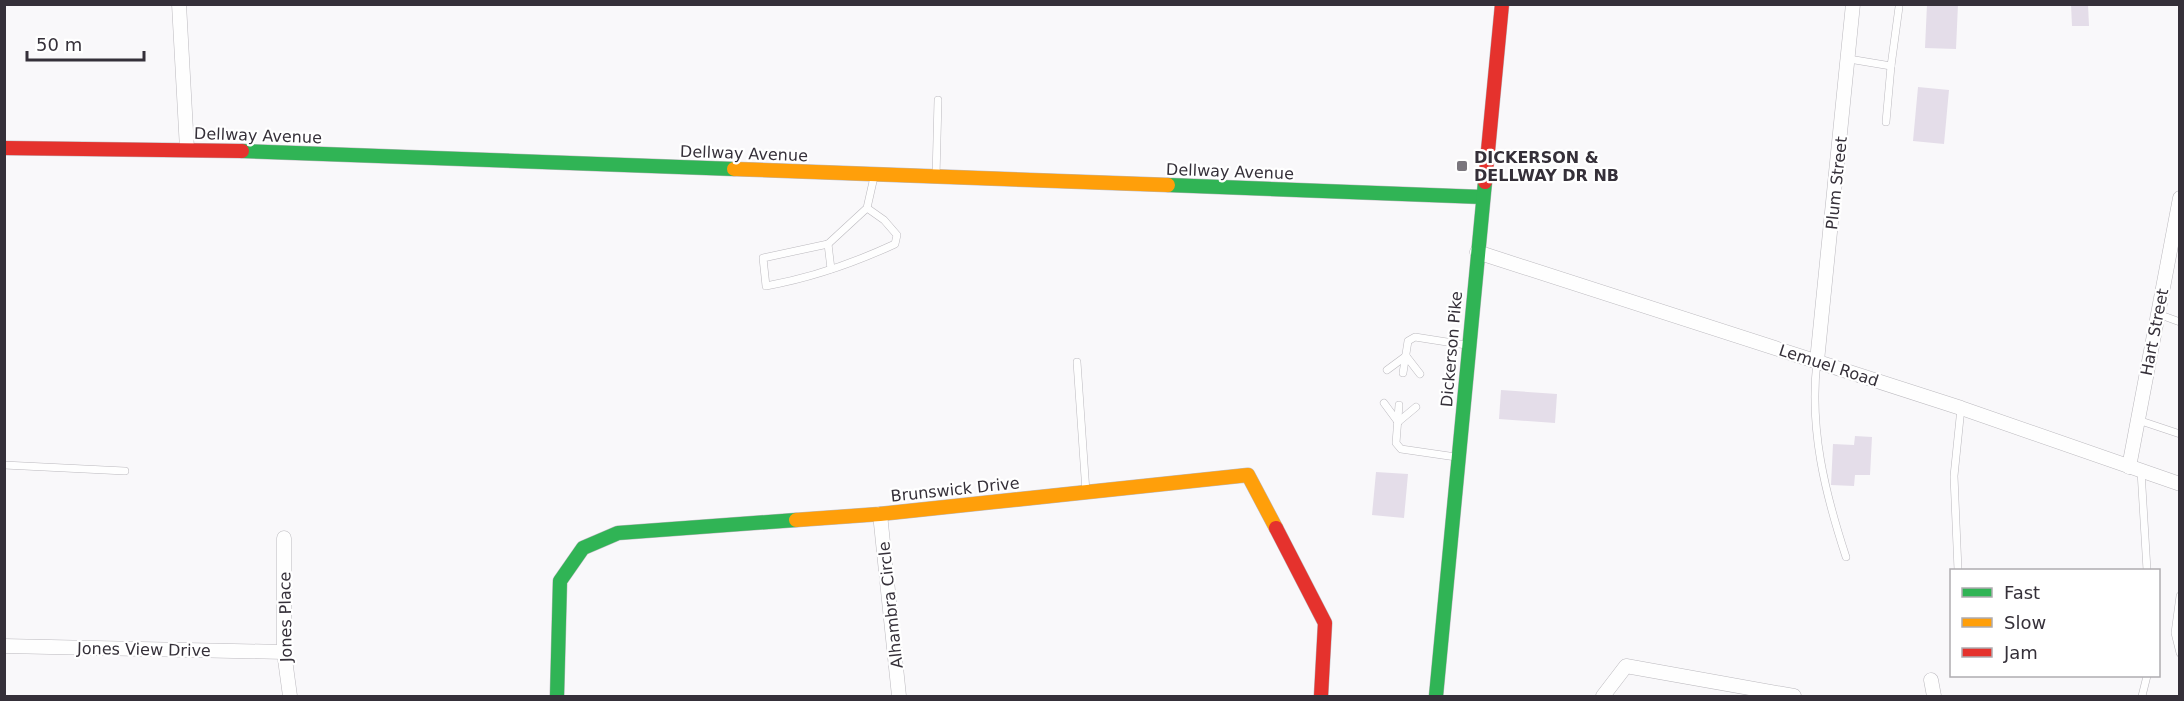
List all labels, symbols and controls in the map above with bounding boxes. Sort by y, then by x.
scale bar [27,24,144,62]
text: 50 m [36,34,82,55]
street label: Dellway Avenue [194,124,322,147]
street label: Plum Street [1822,136,1851,231]
street label: Dellway Avenue [680,142,808,165]
place label: DICKERSON & DELLWAY DR NB [1474,148,1619,185]
marker: DICKERSON & DELLWAY DR NB [1455,159,1469,173]
street label: Dellway Avenue [1166,160,1294,183]
street label: Hart Street [2137,287,2172,377]
street label: Dickerson Pike [1437,290,1466,408]
street label: Lemuel Road [1777,340,1881,391]
street label: Brunswick Drive [890,473,1020,506]
street label: Alhambra Circle [874,541,907,669]
legend [1950,569,2160,677]
street label: Jones Place [275,572,296,663]
text: Fast [2004,582,2040,603]
text: Slow [2004,612,2046,633]
street label: Jones View Drive [76,639,211,660]
text: Jam [2003,642,2038,663]

